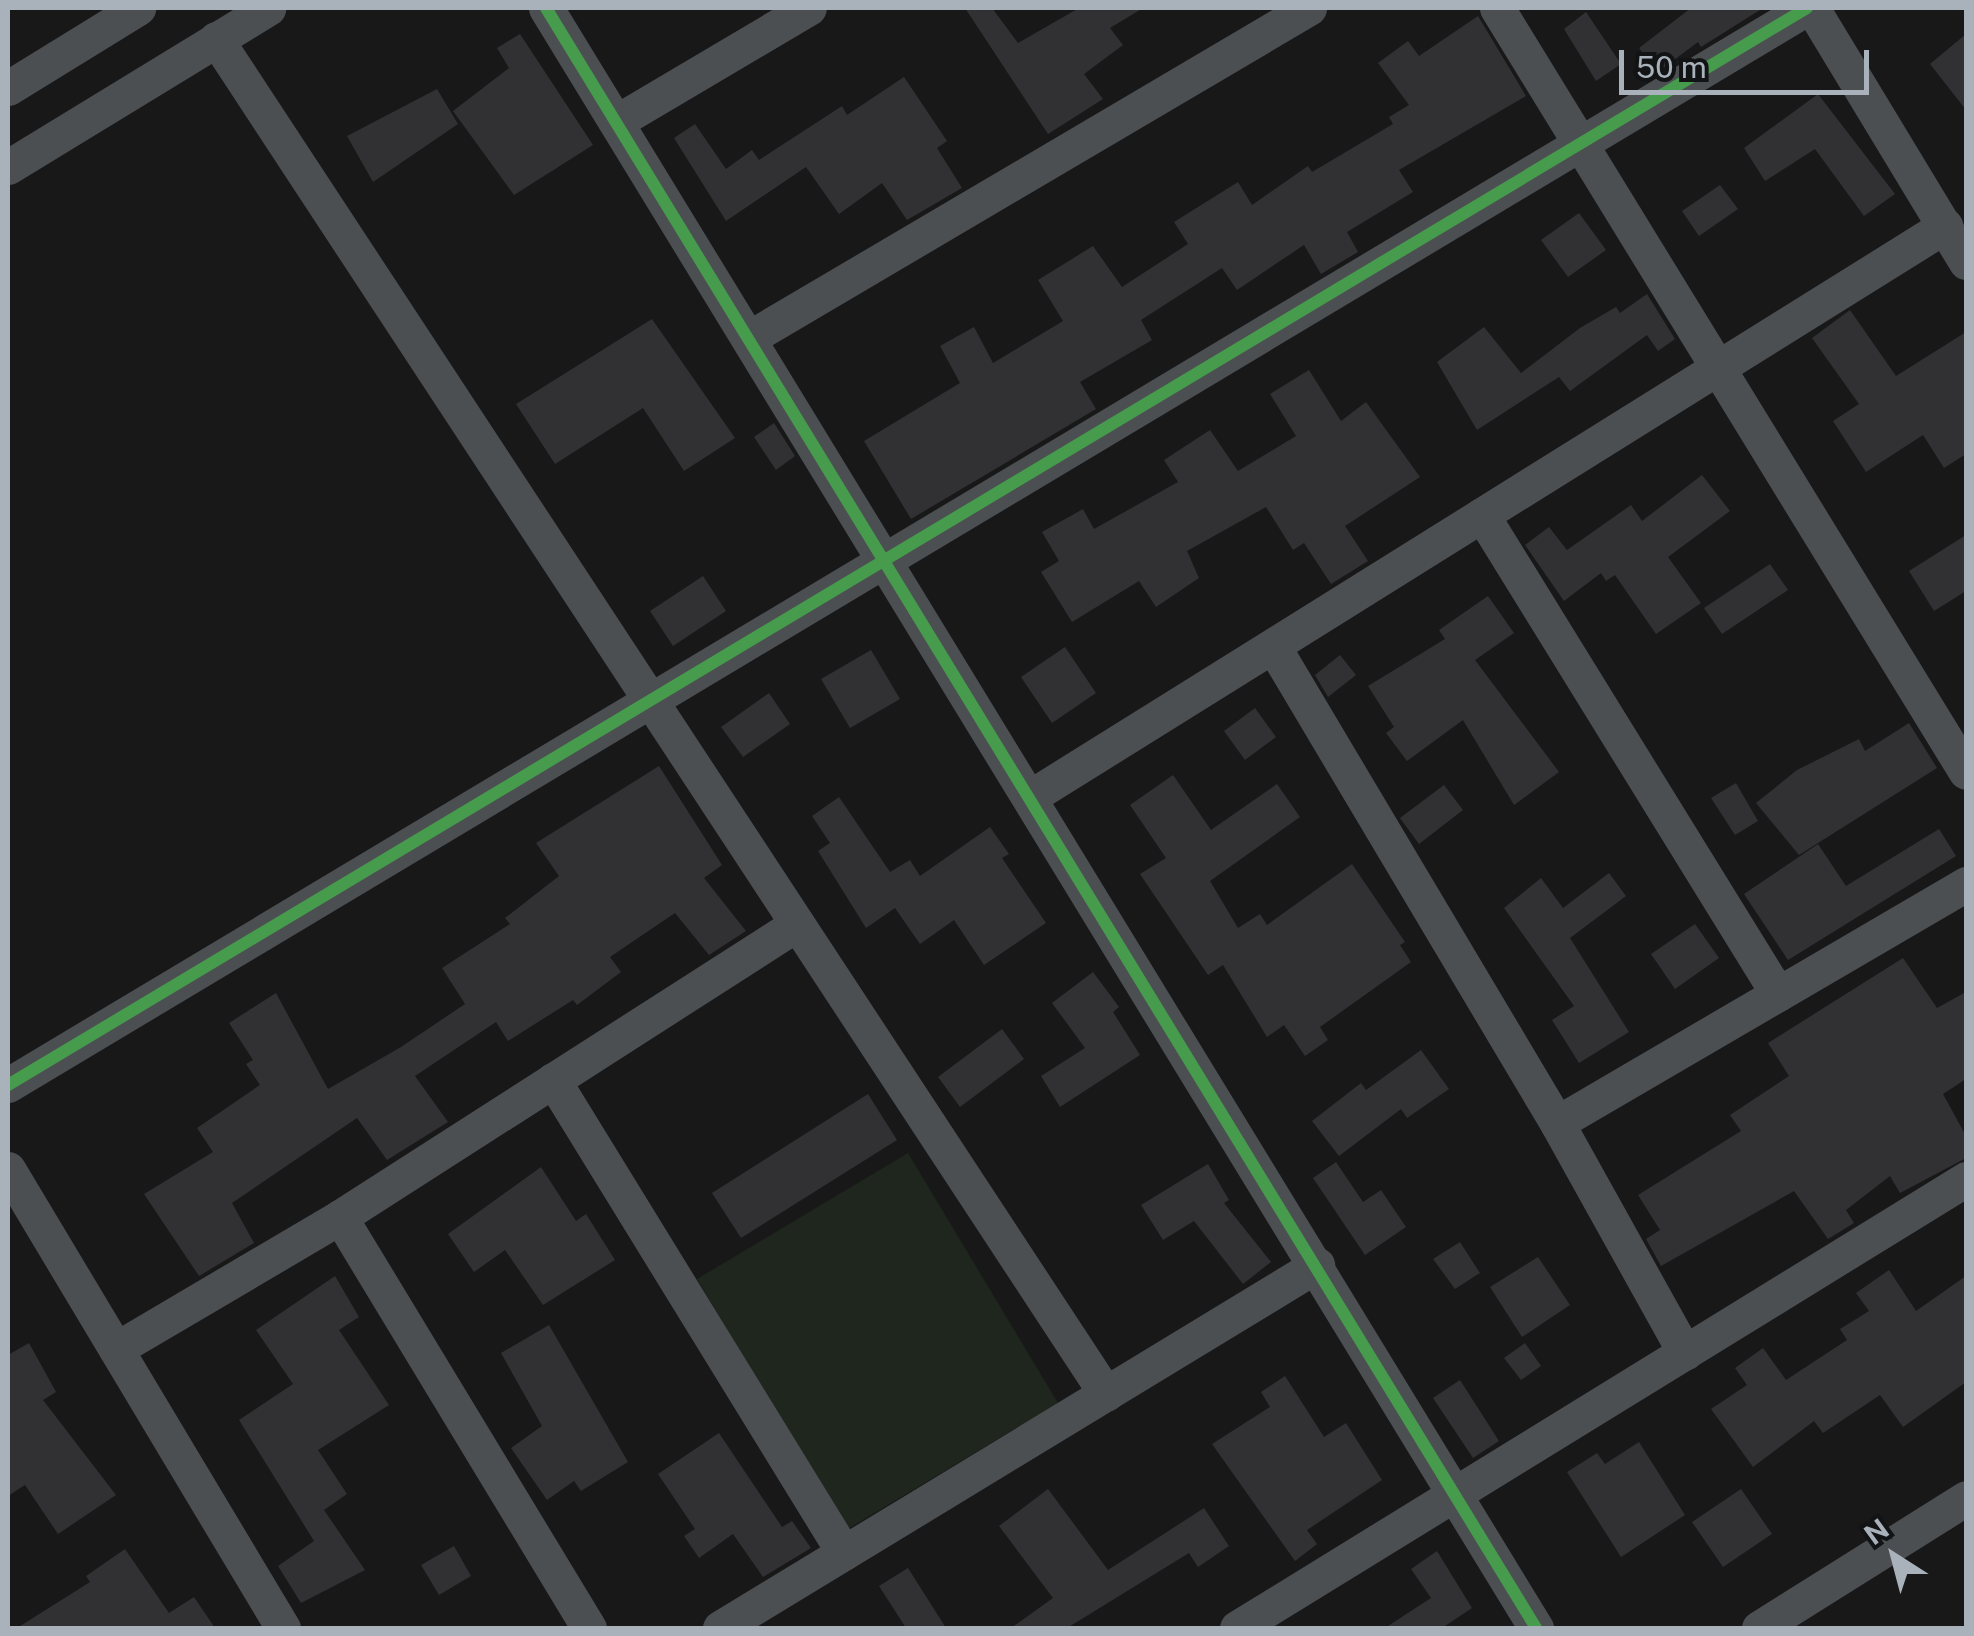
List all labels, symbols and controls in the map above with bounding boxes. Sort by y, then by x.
scale bar [1624,30,1874,92]
text: 50 m [1636,49,1707,85]
north arrow [1844,1506,1944,1606]
text: N [1858,1512,1895,1551]

